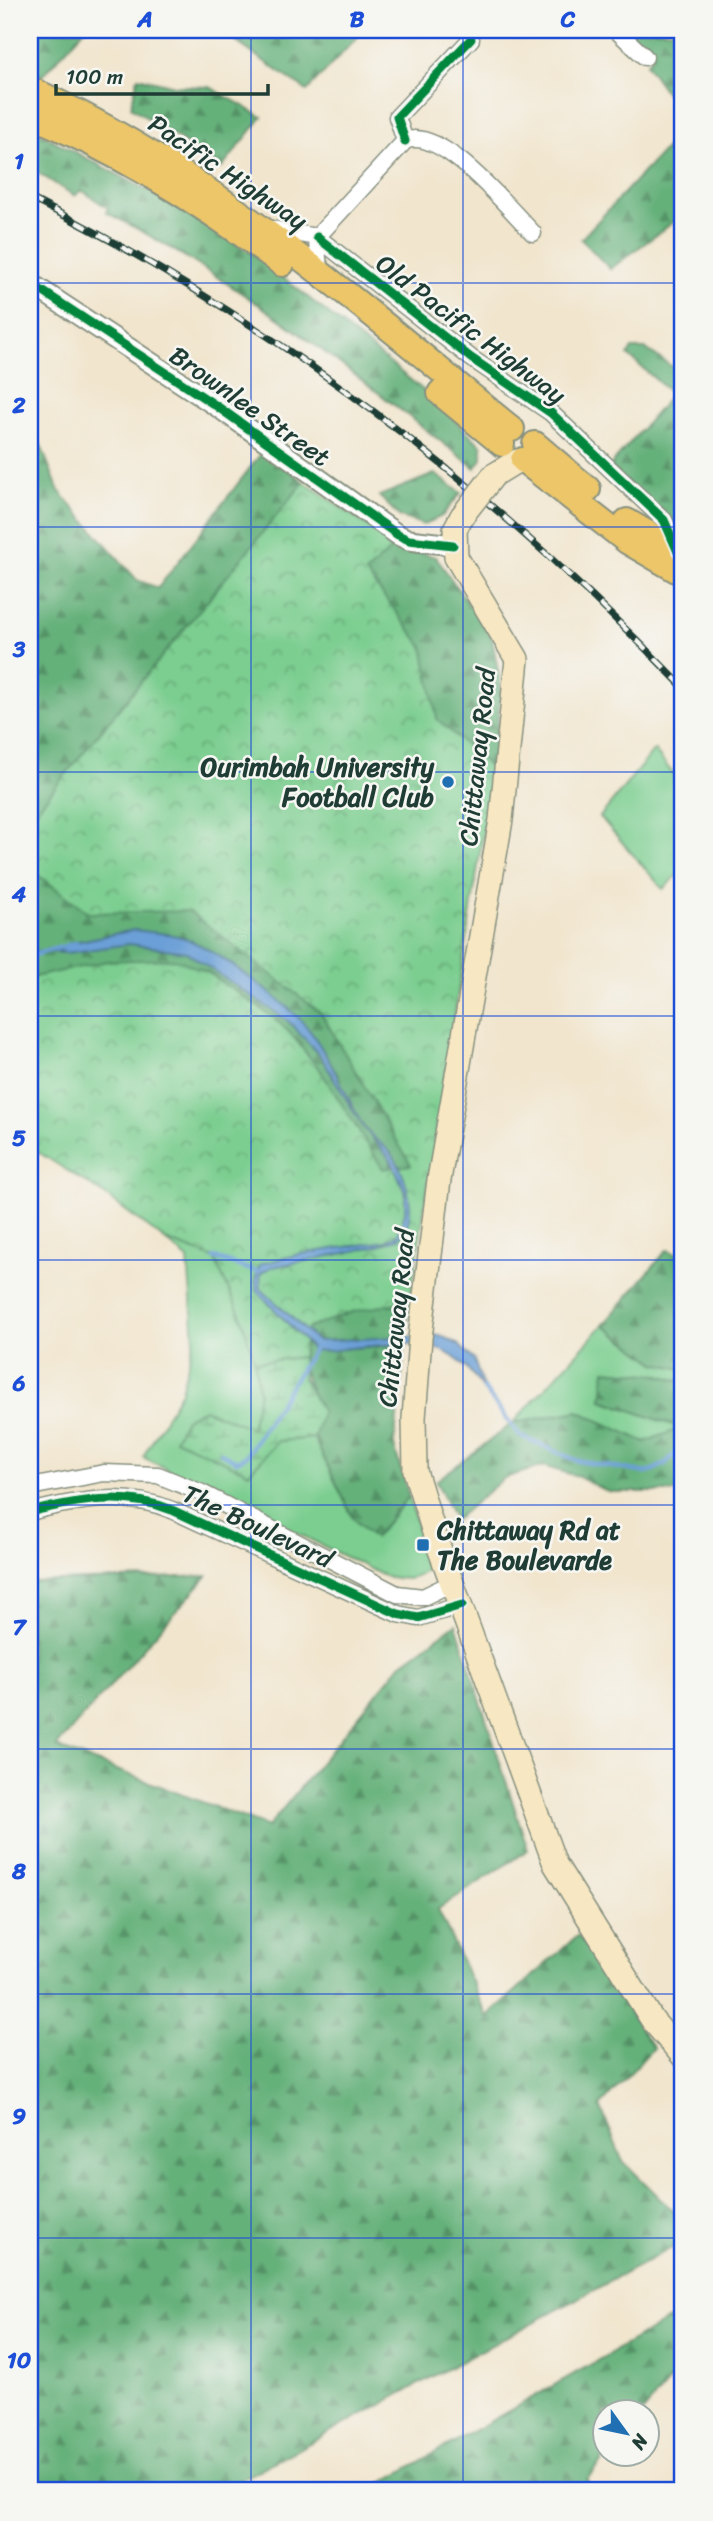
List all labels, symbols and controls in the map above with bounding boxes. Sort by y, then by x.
text: A [136,0,153,40]
text: B [350,0,365,40]
text: C [560,0,576,40]
scale bar [56,52,268,96]
text: 100 m [66,58,123,96]
street label: Pacific Highway [139,101,318,243]
text: 1 [14,141,24,182]
street label: Old Pacific Highway [366,242,577,417]
street label: Brownlee Street [159,333,341,479]
text: 2 [11,385,26,426]
text: 3 [12,629,26,670]
street label: Chittaway Road [445,664,509,848]
place label: Ourimbah University Football Club [200,744,434,820]
marker: Ourimbah University Football Club [440,774,456,790]
text: 4 [11,874,27,915]
text: 5 [12,1118,26,1159]
street label: Chittaway Road [364,1225,428,1409]
text: 6 [11,1363,26,1404]
street label: The Boulevard [175,1471,343,1582]
place label: Chittaway Rd at The Boulevarde [436,1507,621,1583]
marker: Chittaway Rd at The Boulevarde [415,1537,431,1553]
text: 7 [12,1607,27,1648]
text: 8 [11,1851,26,1892]
text: 9 [12,2096,26,2137]
text: 10 [7,2340,32,2381]
north arrow [590,2398,660,2468]
text: N [622,2427,658,2457]

